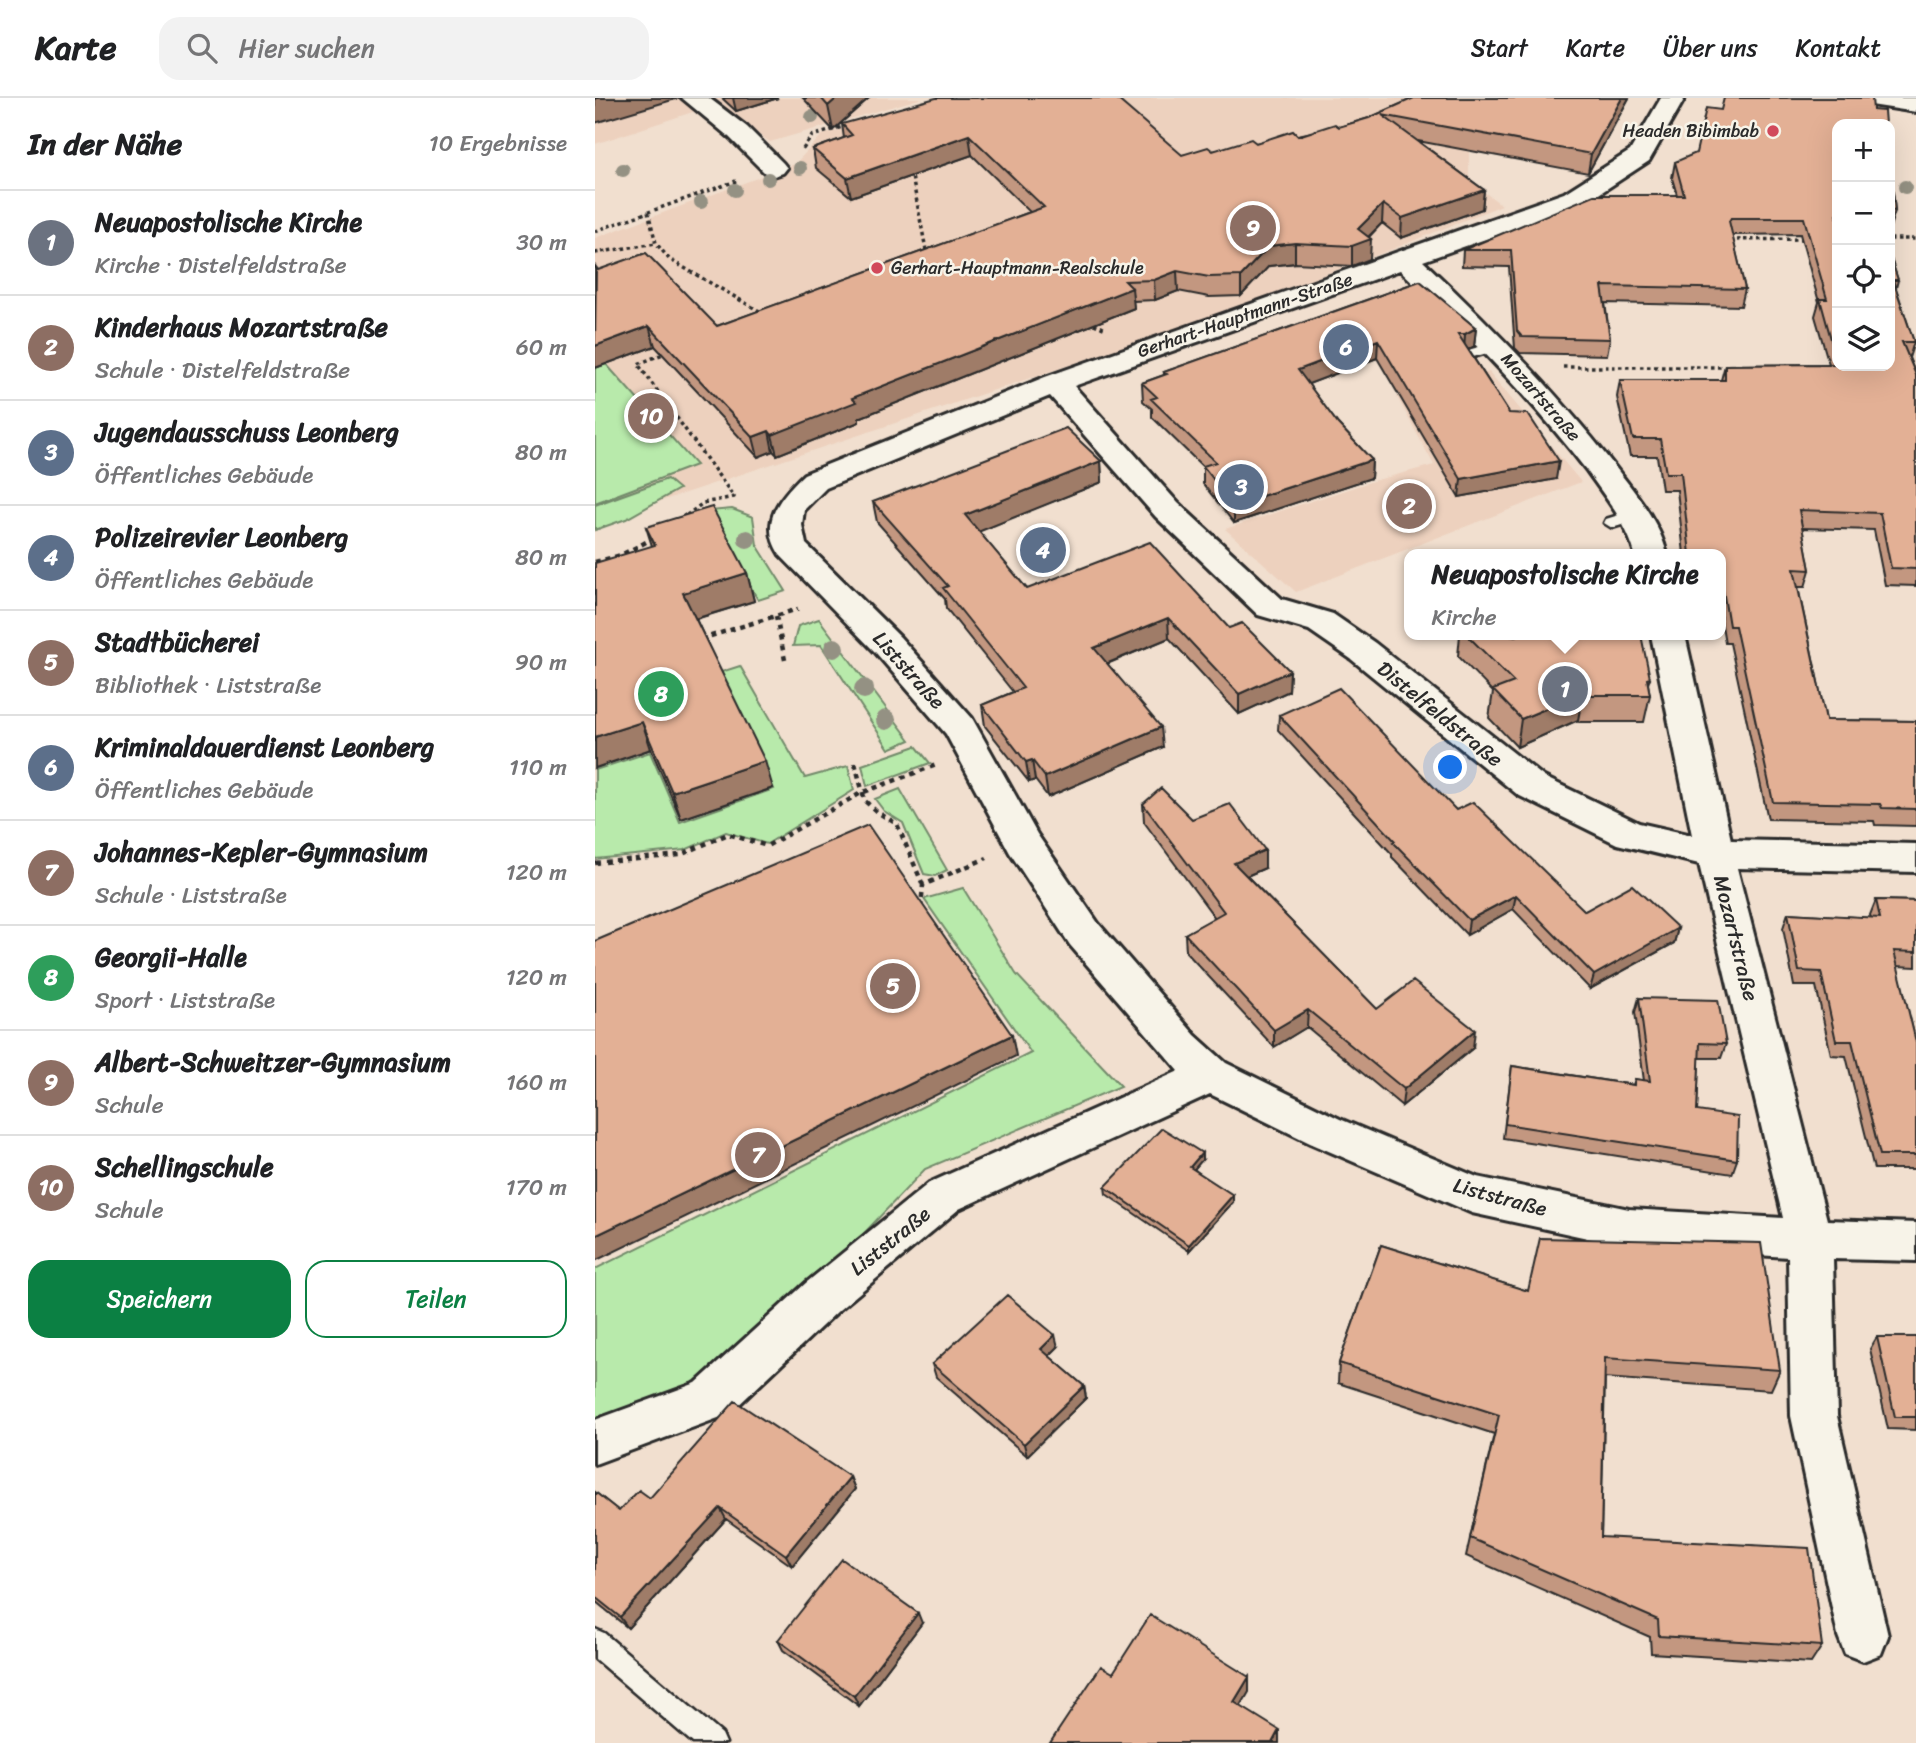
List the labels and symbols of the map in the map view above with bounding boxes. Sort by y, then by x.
place label: Headen Bibimbab [1622,115,1759,147]
marker: Headen Bibimbab [1765,123,1781,139]
pin: 9 [1230,202,1276,254]
place label: Gerhart-Hauptmann-Realschule [891,252,1144,284]
marker: Gerhart-Hauptmann-Realschule [869,260,885,276]
street label: Gerhart-Hauptmann-Straße [1133,263,1357,367]
pin: 6 [1323,321,1369,373]
street label: Mozartstraße [1493,345,1589,449]
pin: 10 [628,390,674,442]
pin: 3 [1218,461,1264,513]
pin: 2 [1386,480,1432,532]
pin: 4 [1020,524,1066,576]
street label: Liststraße [863,622,955,718]
street label: Distelfeldstraße [1368,651,1512,777]
pin: 1 [1542,663,1588,715]
pin: 8 [638,668,684,720]
your location [1433,750,1467,784]
street label: Mozartstraße [1702,871,1770,1005]
pin: 5 [870,960,916,1012]
pin: 7 [735,1129,781,1181]
street label: Liststraße [1449,1166,1551,1228]
street label: Liststraße [841,1196,939,1286]

